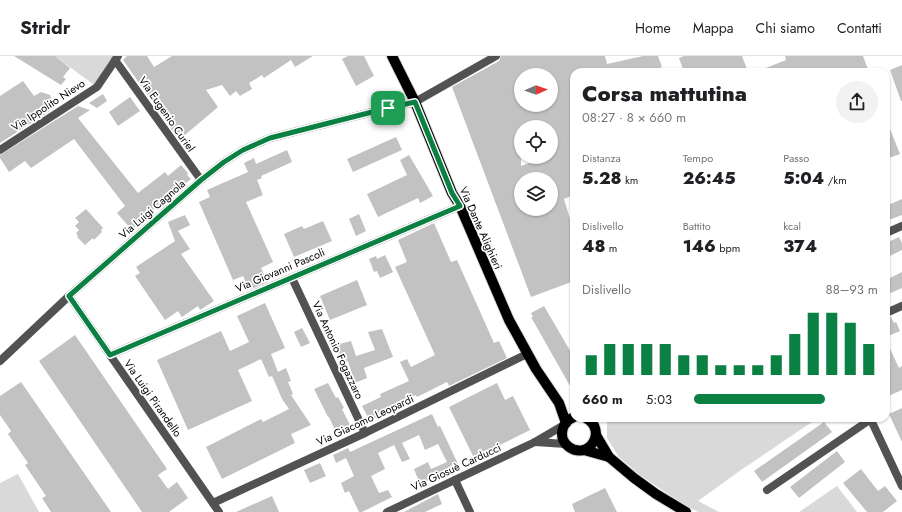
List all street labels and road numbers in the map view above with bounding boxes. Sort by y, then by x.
street label: Via Eugenio Curiel [135,73,199,155]
street label: Via Ippolito Nievo [8,75,88,135]
street label: Via Luigi Cagnola [115,176,189,242]
street label: Via Dante Alighieri [456,184,506,272]
street label: Via Giovanni Pascoli [233,244,327,296]
street label: Via Antonio Fogazzaro [308,298,368,402]
street label: Via Luigi Pirandello [120,356,186,440]
street label: Via Giacomo Leopardi [314,390,416,450]
street label: Via Giosuè Carducci [409,439,504,495]

